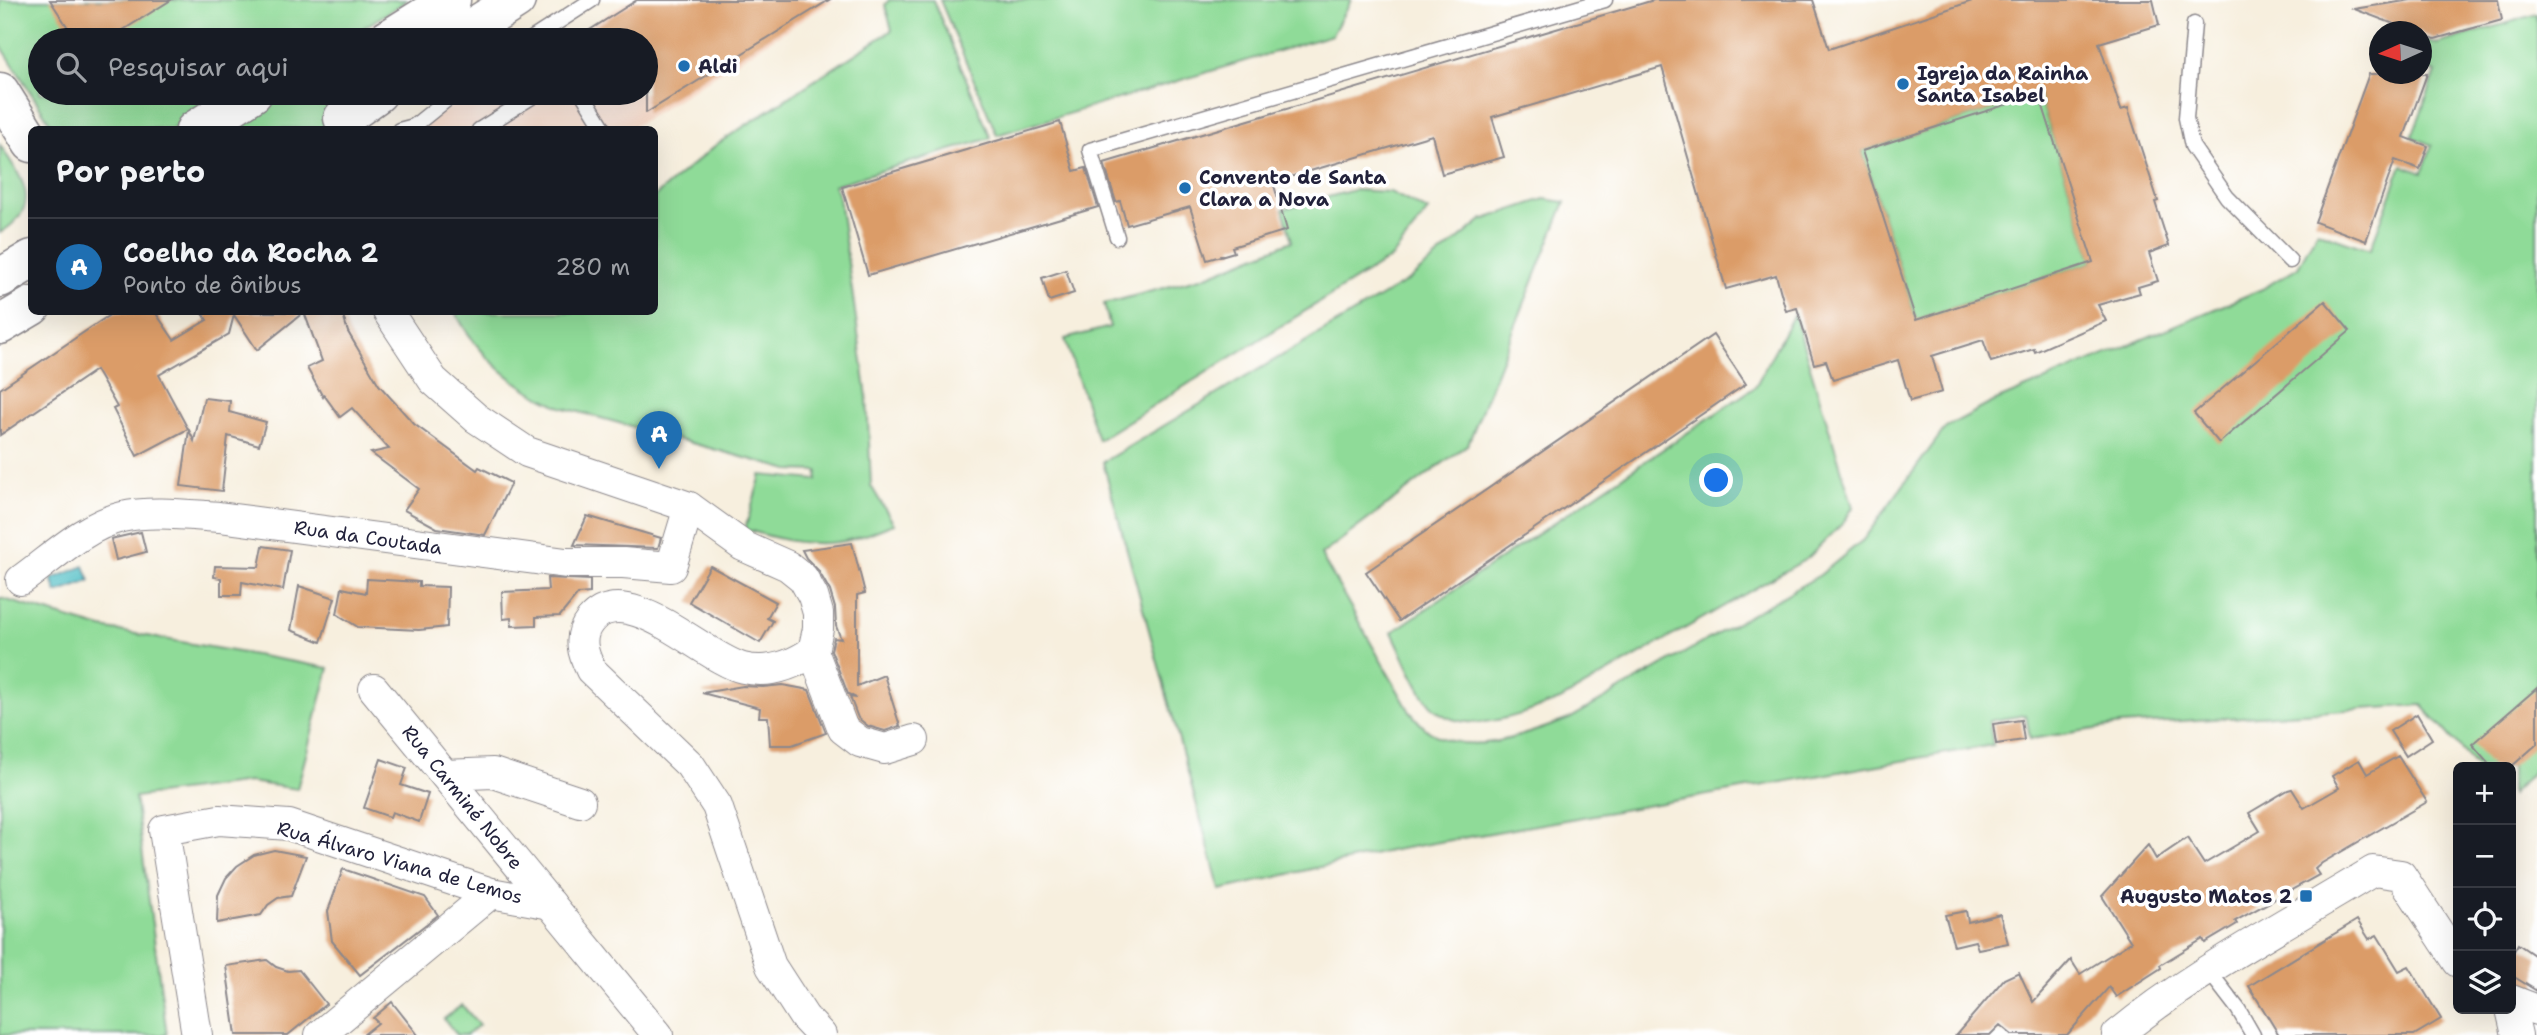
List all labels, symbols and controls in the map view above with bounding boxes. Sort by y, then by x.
north arrow [2369,21,2432,84]
search box [28,28,658,105]
icon: search [52,48,90,86]
text: Pesquisar aqui [108,49,289,84]
place label: Aldi [698,54,738,79]
marker: Aldi [676,58,692,74]
place label: Igreja da Rainha Santa Isabel [1917,61,2088,108]
marker: Igreja da Rainha Santa Isabel [1895,76,1911,92]
text: Por perto [56,151,205,192]
place label: Convento de Santa Clara a Nova [1199,165,1386,212]
marker: Convento de Santa Clara a Nova [1177,180,1193,196]
text: Coelho da Rocha 2 [123,235,379,270]
text: A [70,252,88,282]
text: 280 m [555,252,630,282]
text: Ponto de ônibus [123,270,302,300]
pin: A [636,411,682,469]
your location [1699,463,1733,497]
street label: Rua da Coutada [292,515,444,560]
street label: Rua Carminé Nobre [397,720,529,875]
map controls [2453,762,2516,1014]
button: + [2453,762,2516,825]
street label: Rua Álvaro Viana de Lemos [274,814,526,910]
button: − [2453,825,2516,888]
place label: Augusto Matos 2 [2120,884,2292,909]
marker: Augusto Matos 2 [2298,888,2314,904]
button: locate [2453,888,2516,951]
button: layers [2453,951,2516,1014]

